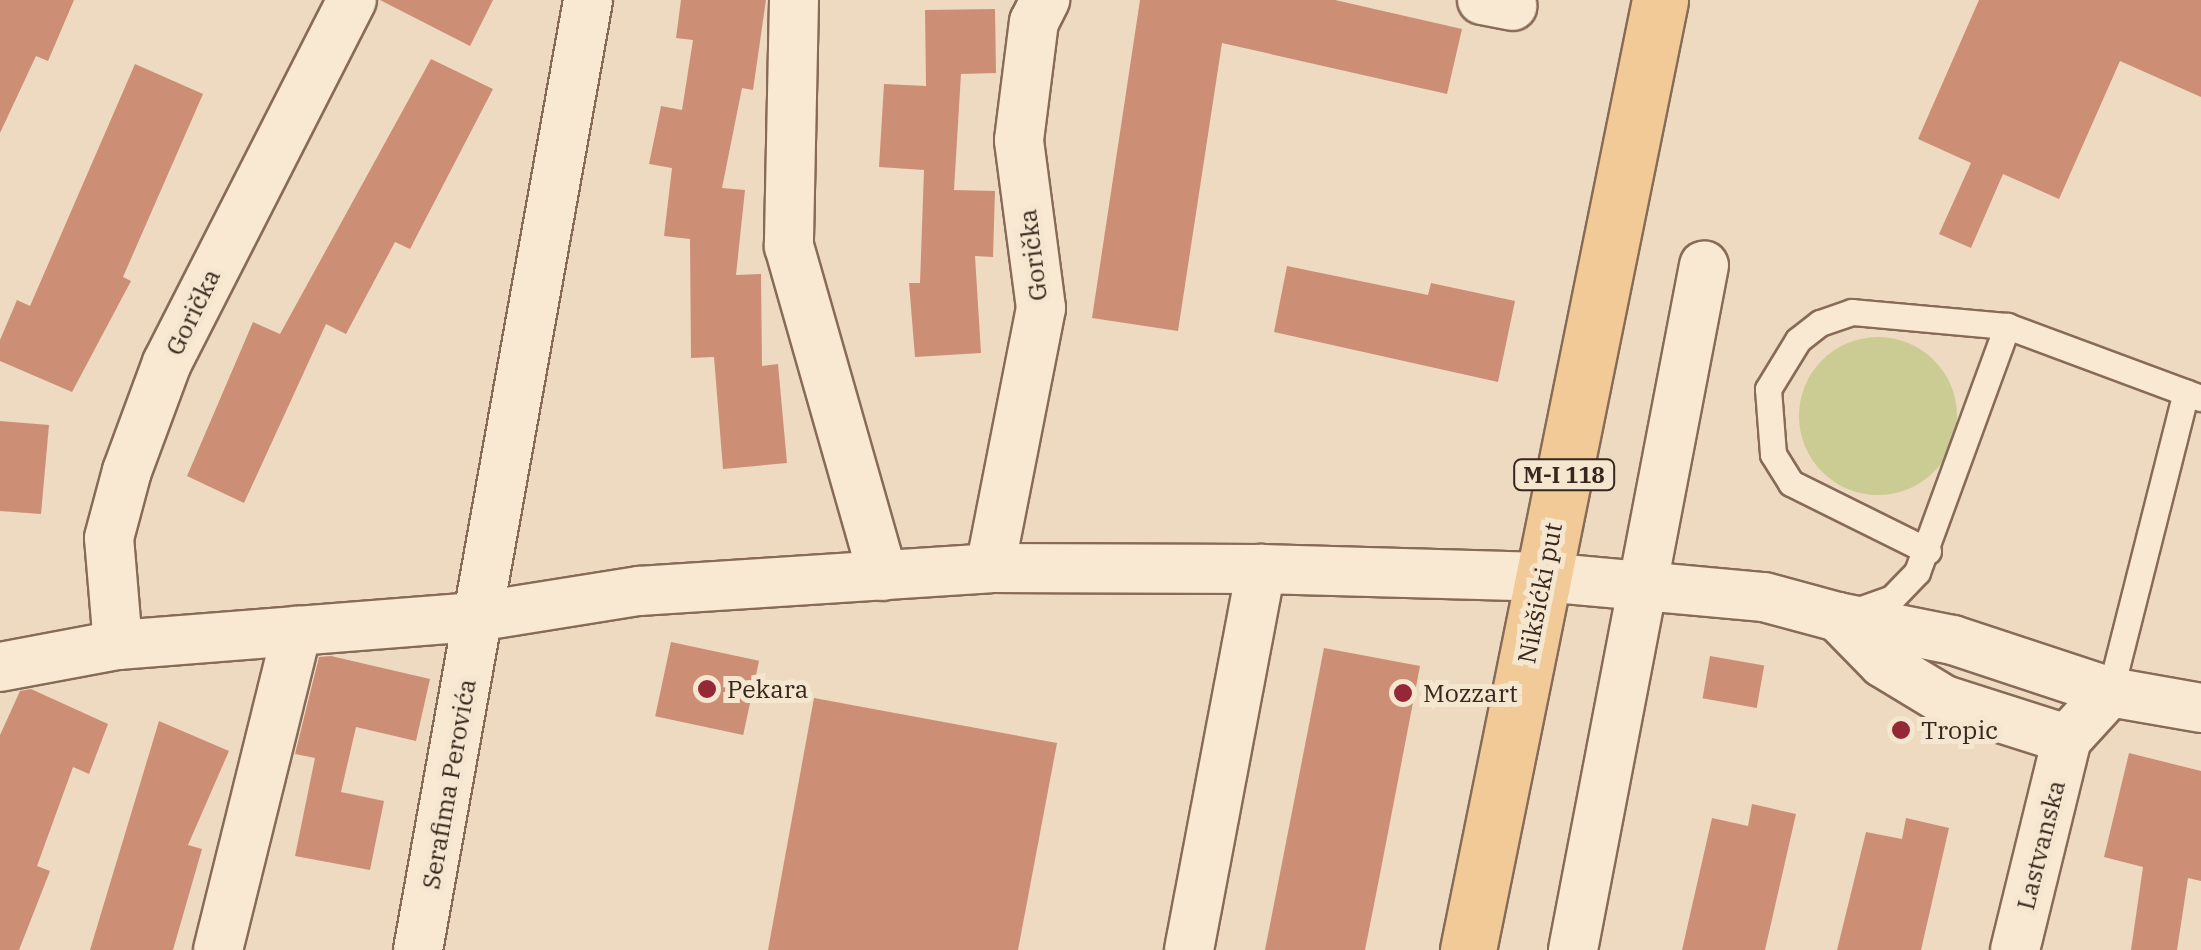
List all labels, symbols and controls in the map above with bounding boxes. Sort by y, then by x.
street label: Gorička [1012,207,1054,303]
street label: Gorička [159,264,227,360]
road number: M-I 118 [1512,458,1616,492]
street label: Nikšićki put [1512,520,1568,666]
place label: Pekara [727,674,808,704]
street label: Serafima Perovića [416,677,482,891]
marker: Pekara [696,678,718,700]
place label: Mozzart [1423,678,1518,708]
marker: Mozzart [1392,682,1414,704]
place label: Tropic [1921,715,1998,745]
marker: Tropic [1890,719,1912,741]
street label: Lastvanska [2010,777,2072,913]

